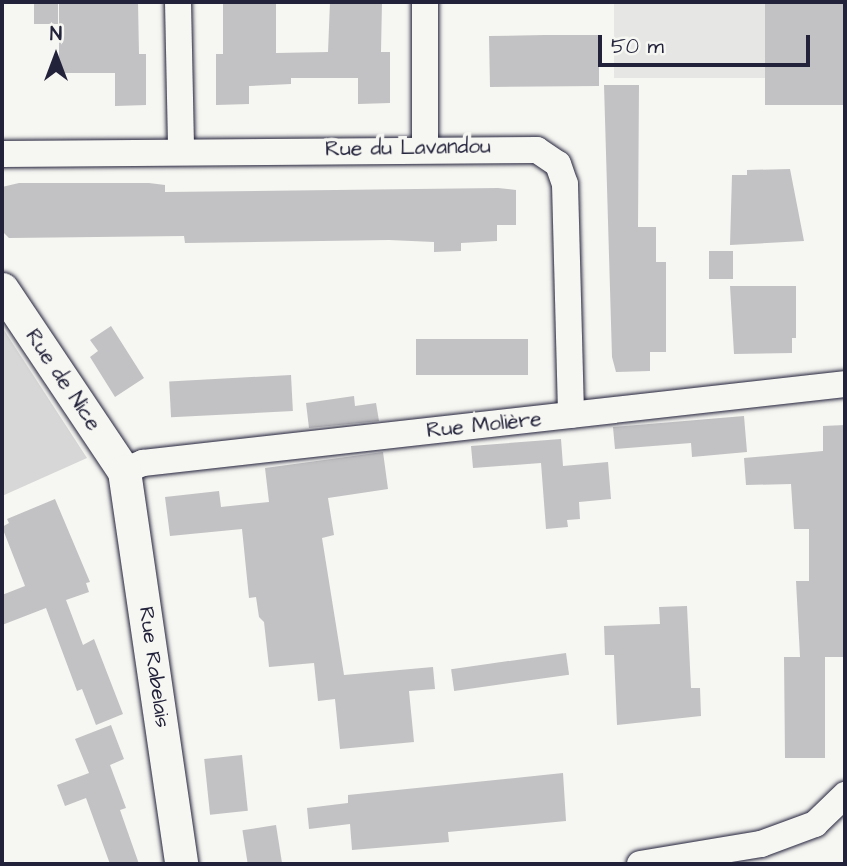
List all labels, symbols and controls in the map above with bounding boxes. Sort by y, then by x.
north arrow [21,21,91,91]
text: N [50,21,62,48]
scale bar [602,21,814,65]
text: 50 m [611,32,664,61]
street label: Rue du Lavandou [325,134,491,162]
street label: Rue de Nice [20,324,106,436]
street label: Rue Molière [425,406,543,444]
street label: Rue Rabelais [133,605,175,729]

